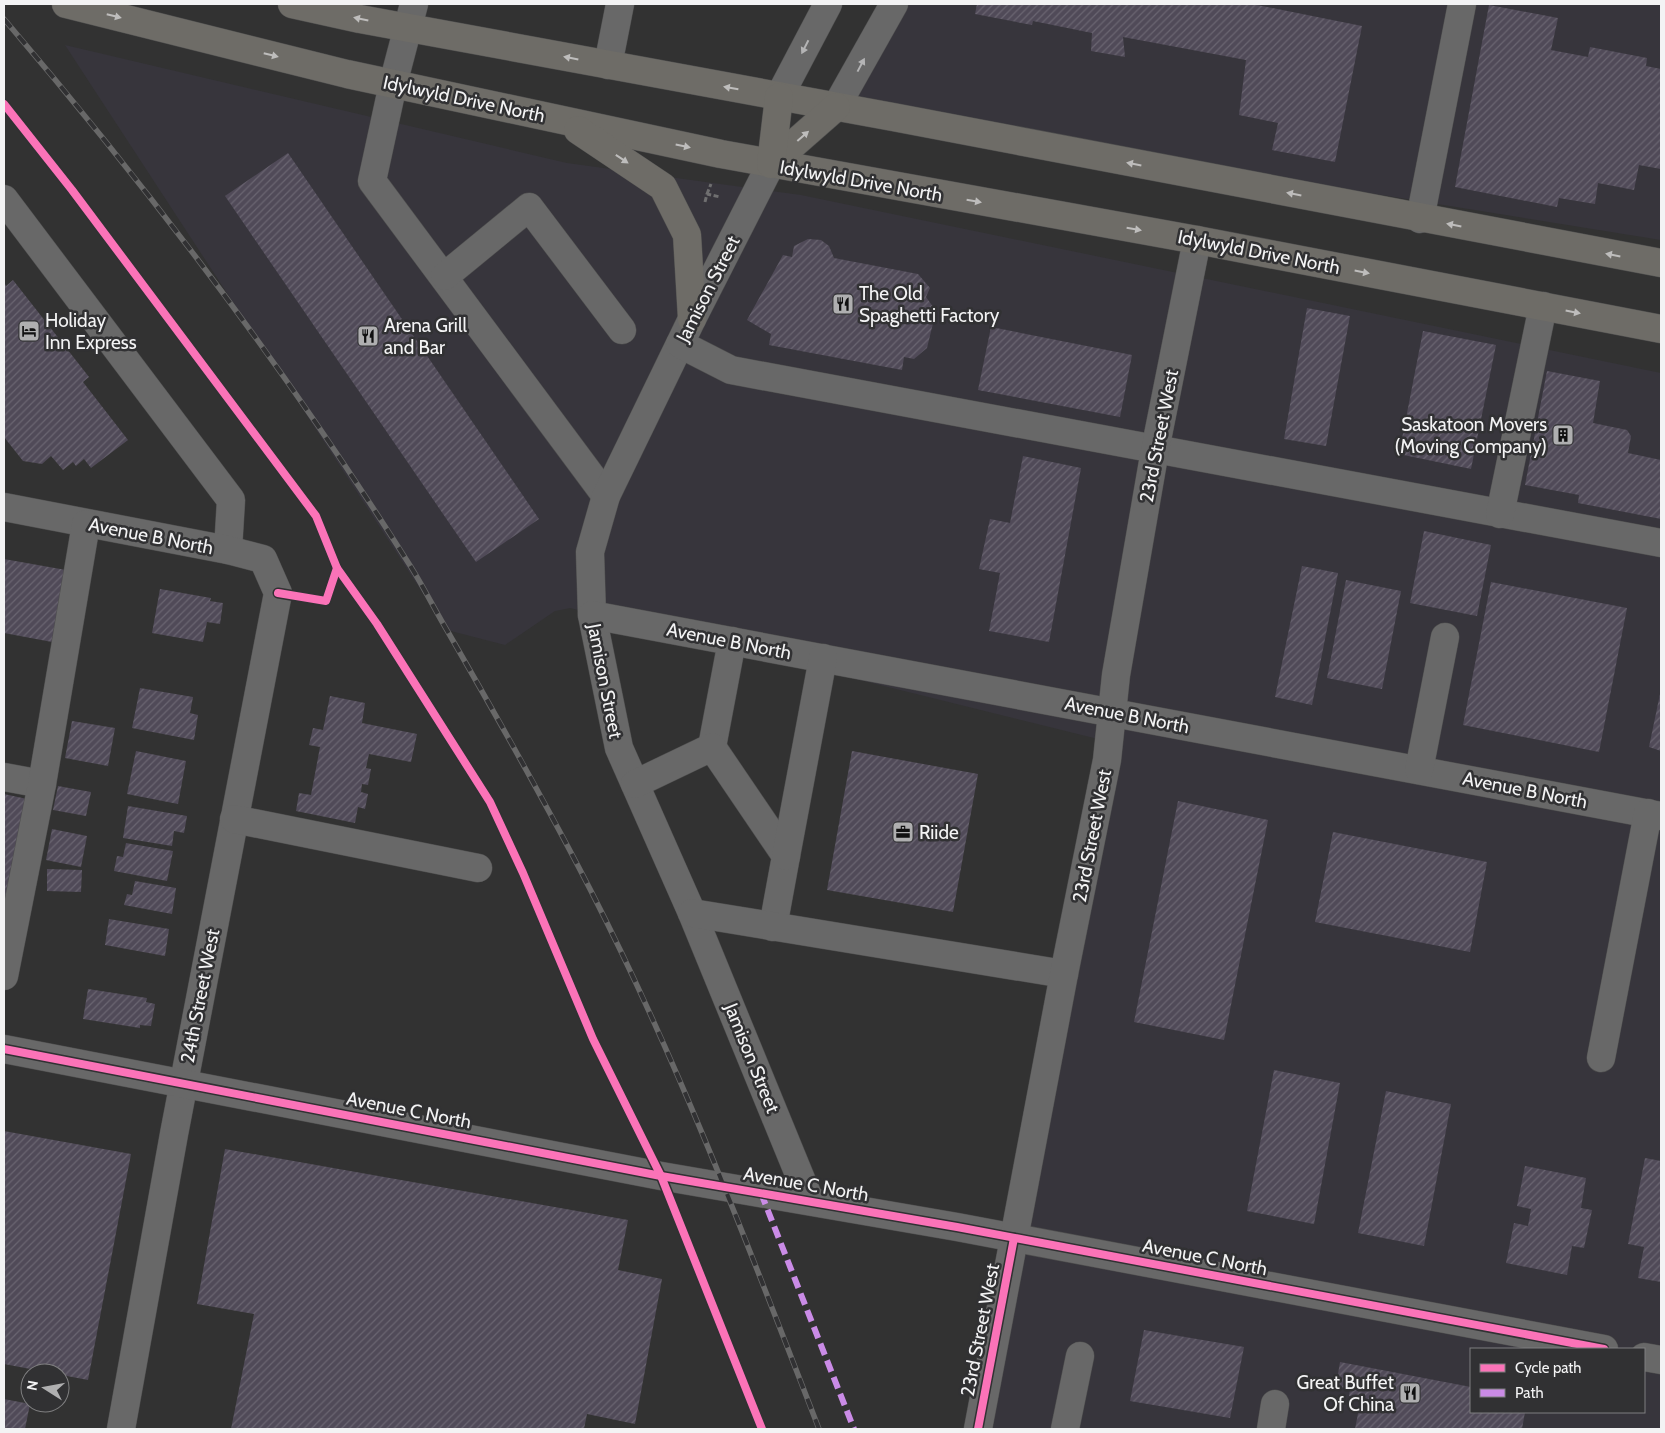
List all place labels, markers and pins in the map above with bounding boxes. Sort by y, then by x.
place label: The Old Spaghetti Factory [859,282,1000,327]
restaurant icon: The Old Spaghetti Factory [831,292,855,316]
place label: Holiday Inn Express [45,309,137,354]
place label: Arena Grill and Bar [384,314,467,359]
hotel icon: Holiday Inn Express [17,319,41,343]
restaurant icon: Arena Grill and Bar [356,324,380,348]
place label: Saskatoon Movers (Moving Company) [1394,413,1547,458]
building icon: Saskatoon Movers (Moving Company) [1551,423,1575,447]
office icon: Riide [891,820,915,844]
place label: Riide [919,821,959,844]
place label: Great Buffet Of China [1297,1371,1395,1416]
restaurant icon: Great Buffet Of China [1398,1381,1422,1405]

